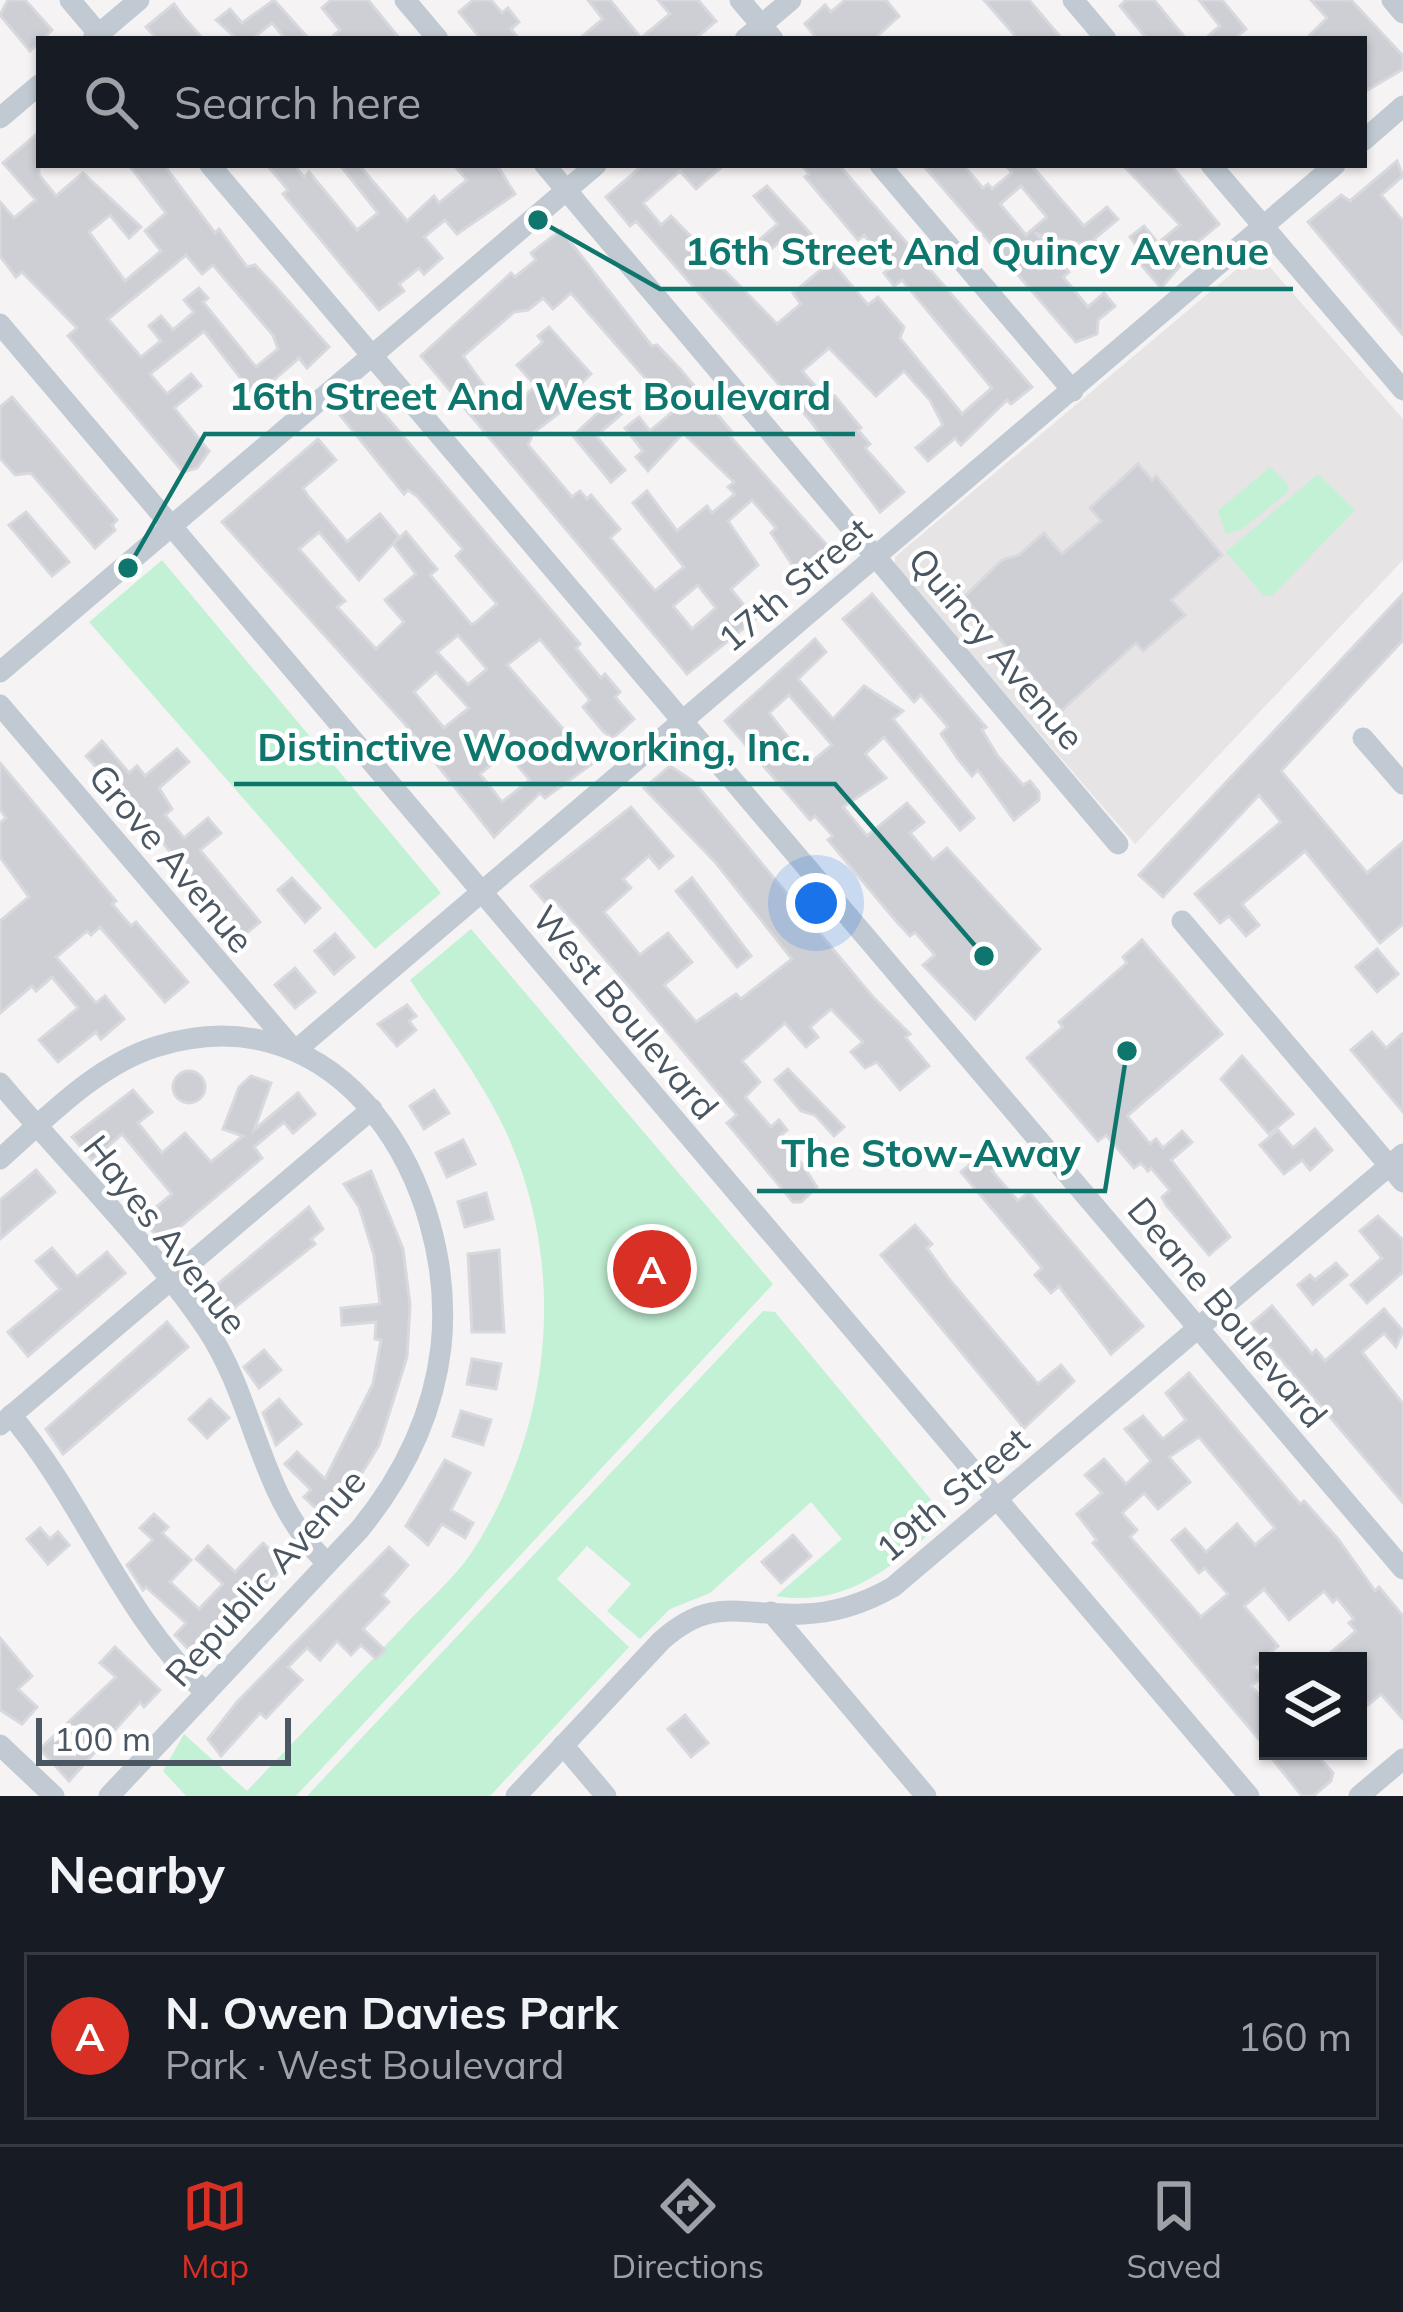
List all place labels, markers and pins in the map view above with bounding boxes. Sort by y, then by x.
callout: 16th Street And Quincy Avenue [660,214,1293,289]
callout: 16th Street And West Boulevard [205,359,855,434]
callout: Distinctive Woodworking, Inc. [234,709,835,784]
callout: The Stow-Away [757,1116,1105,1191]
pin: A [613,1224,691,1314]

